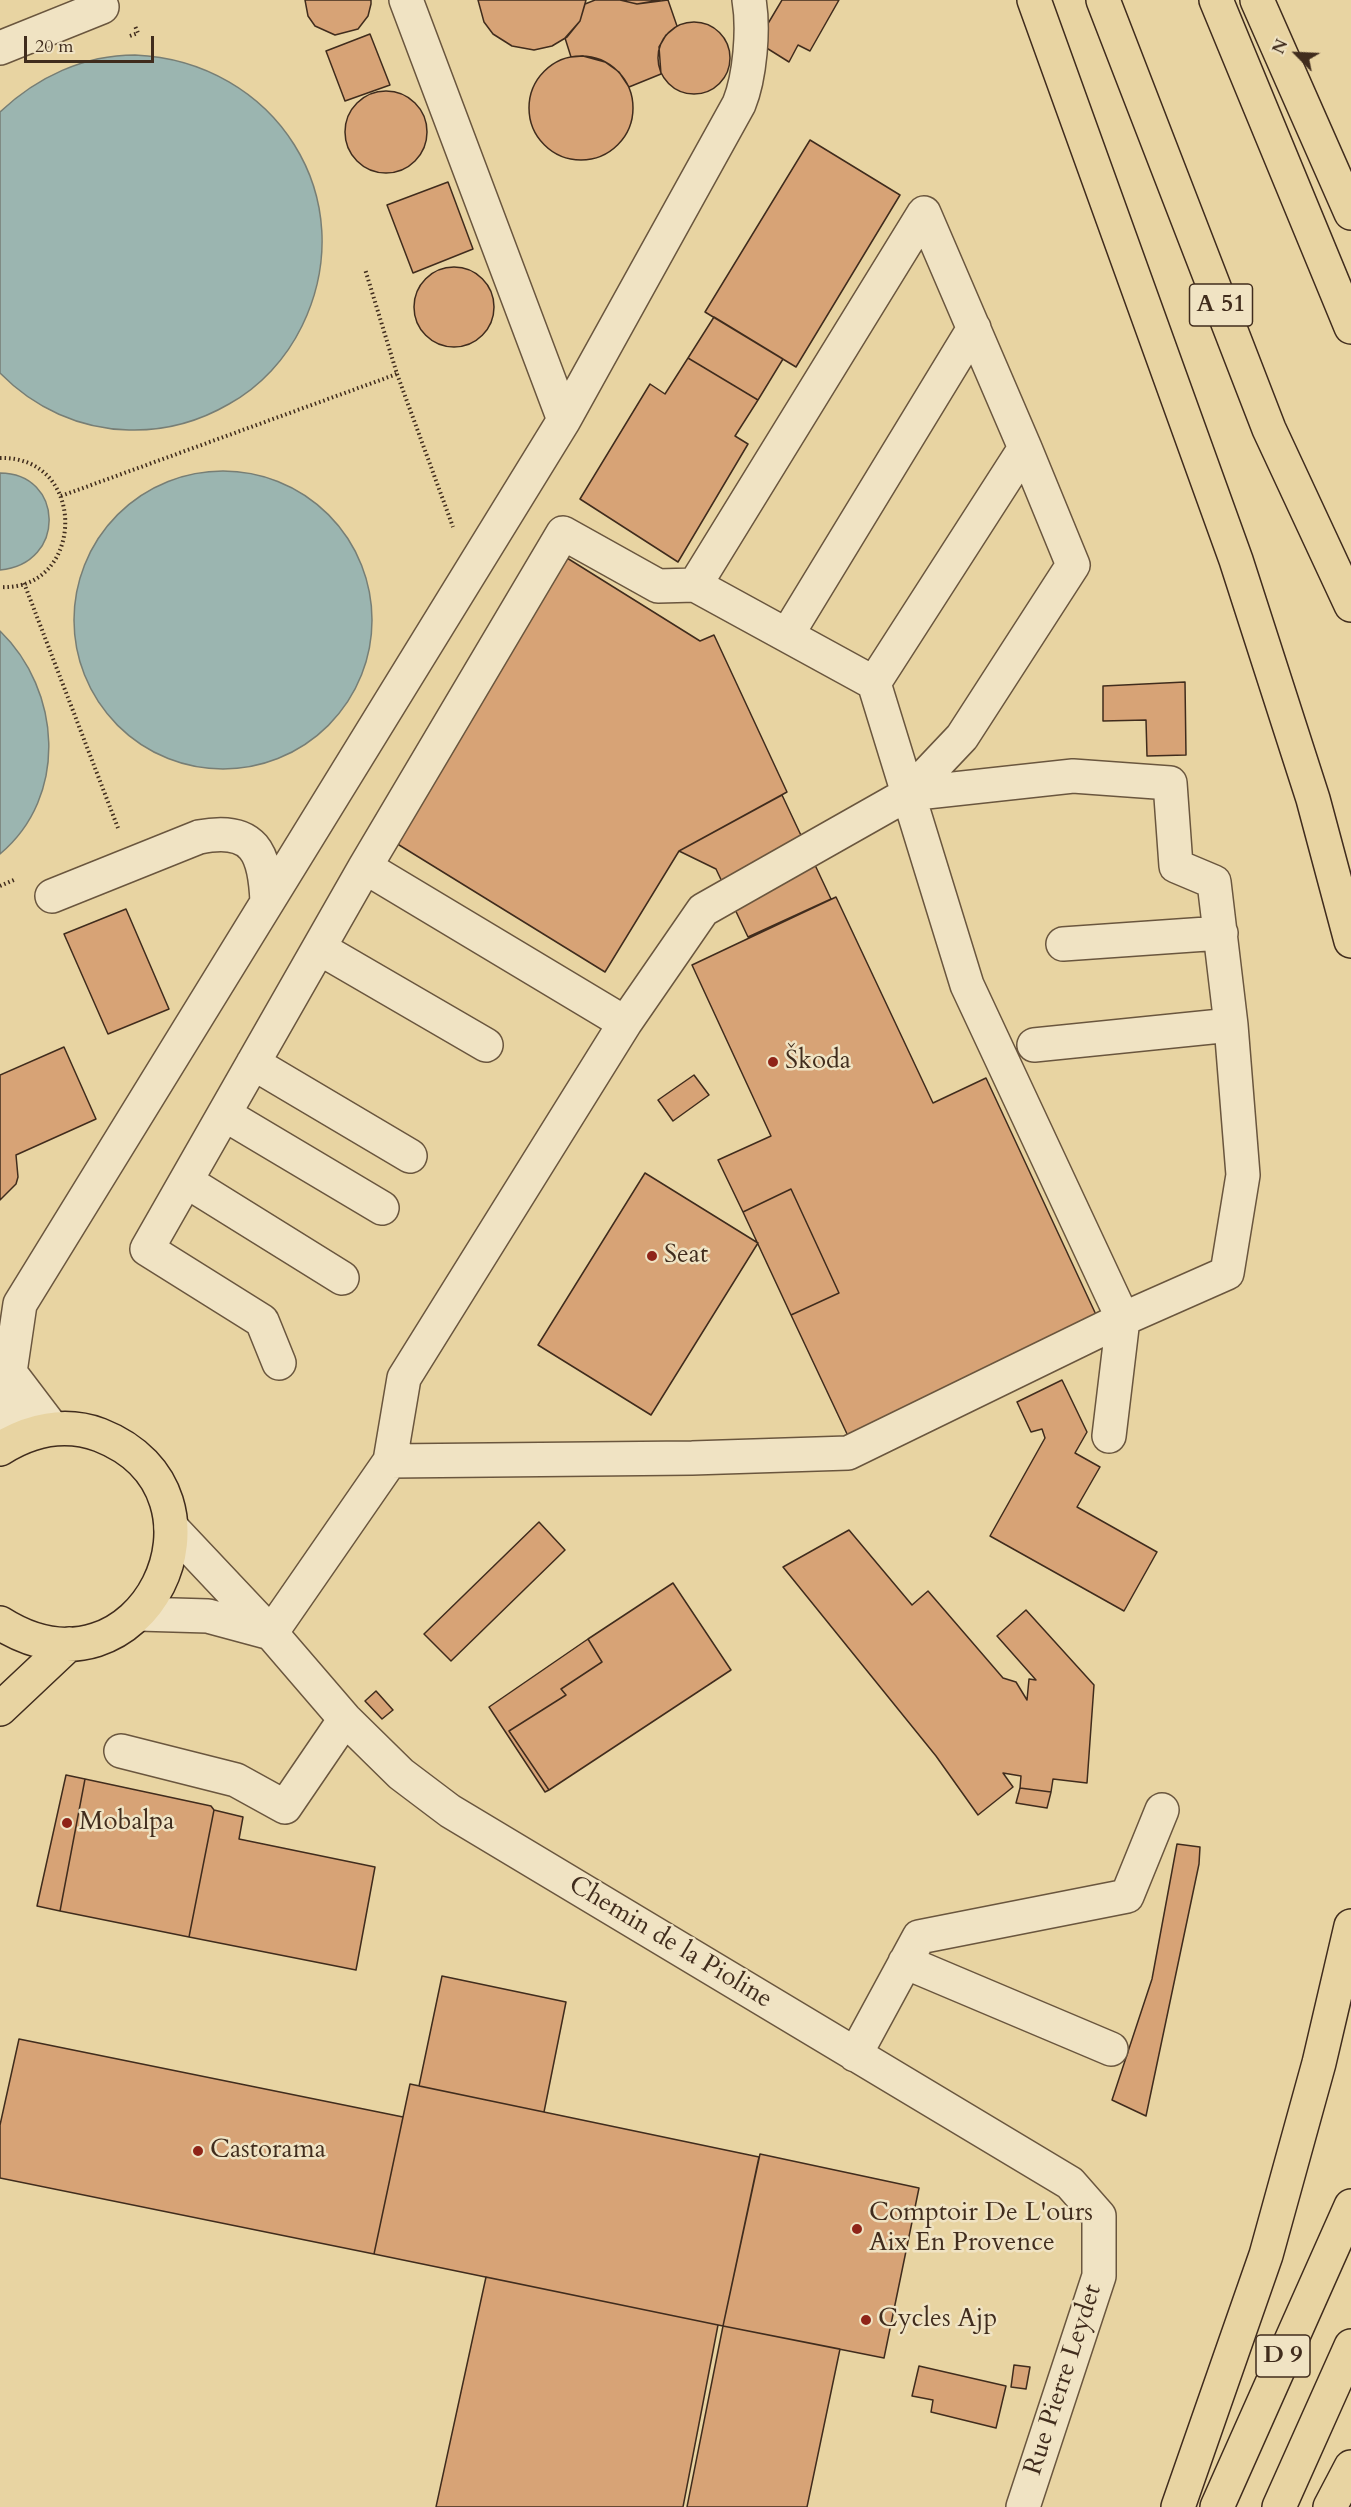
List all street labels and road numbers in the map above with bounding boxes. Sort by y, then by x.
road number: A 51 [1190,284,1252,326]
street label: Chemin de la Pioline [563,1870,777,2016]
street label: Rue Pierre Leydet [1019,2281,1109,2479]
road number: D 9 [1256,2335,1310,2377]

